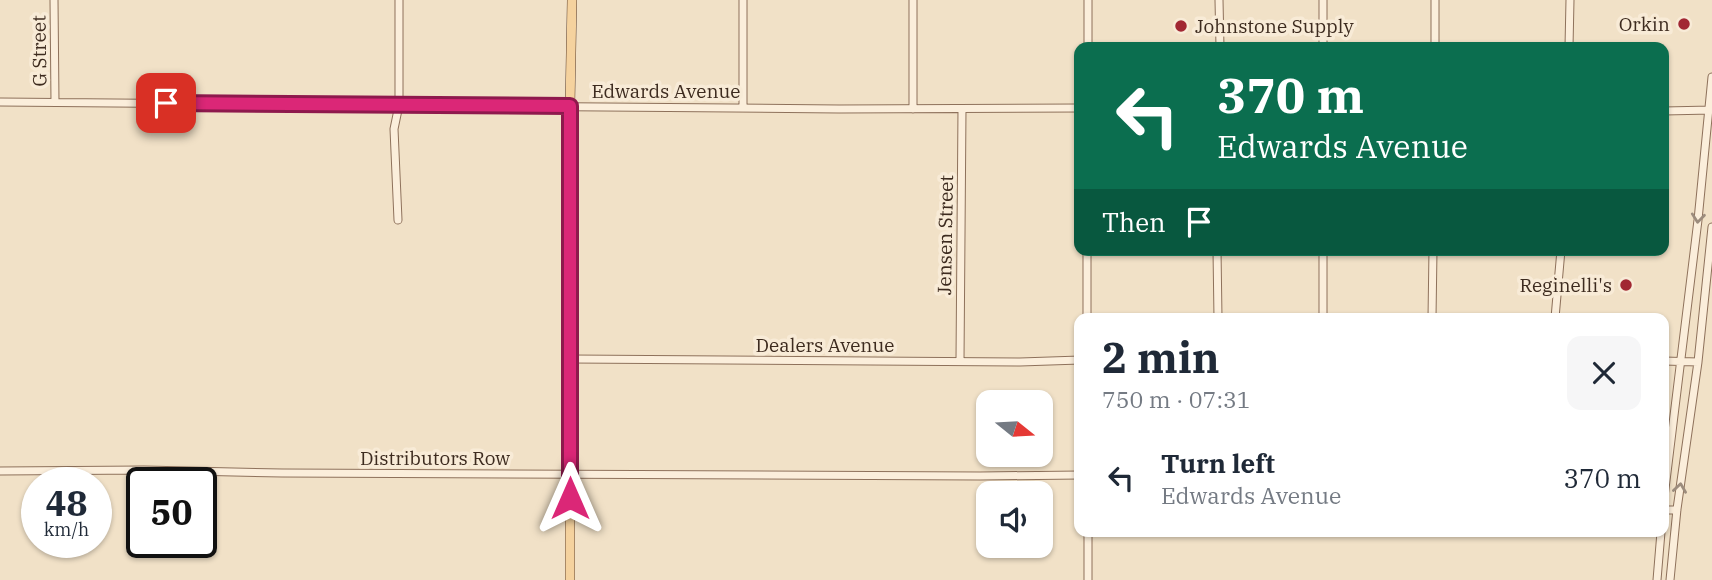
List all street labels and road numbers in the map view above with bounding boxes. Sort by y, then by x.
street label: G Street [26,15,52,87]
street label: Edwards Avenue [592,79,740,103]
street label: Jensen Street [932,174,958,295]
street label: Dealers Avenue [756,333,894,357]
street label: Distributors Row [360,446,510,470]

